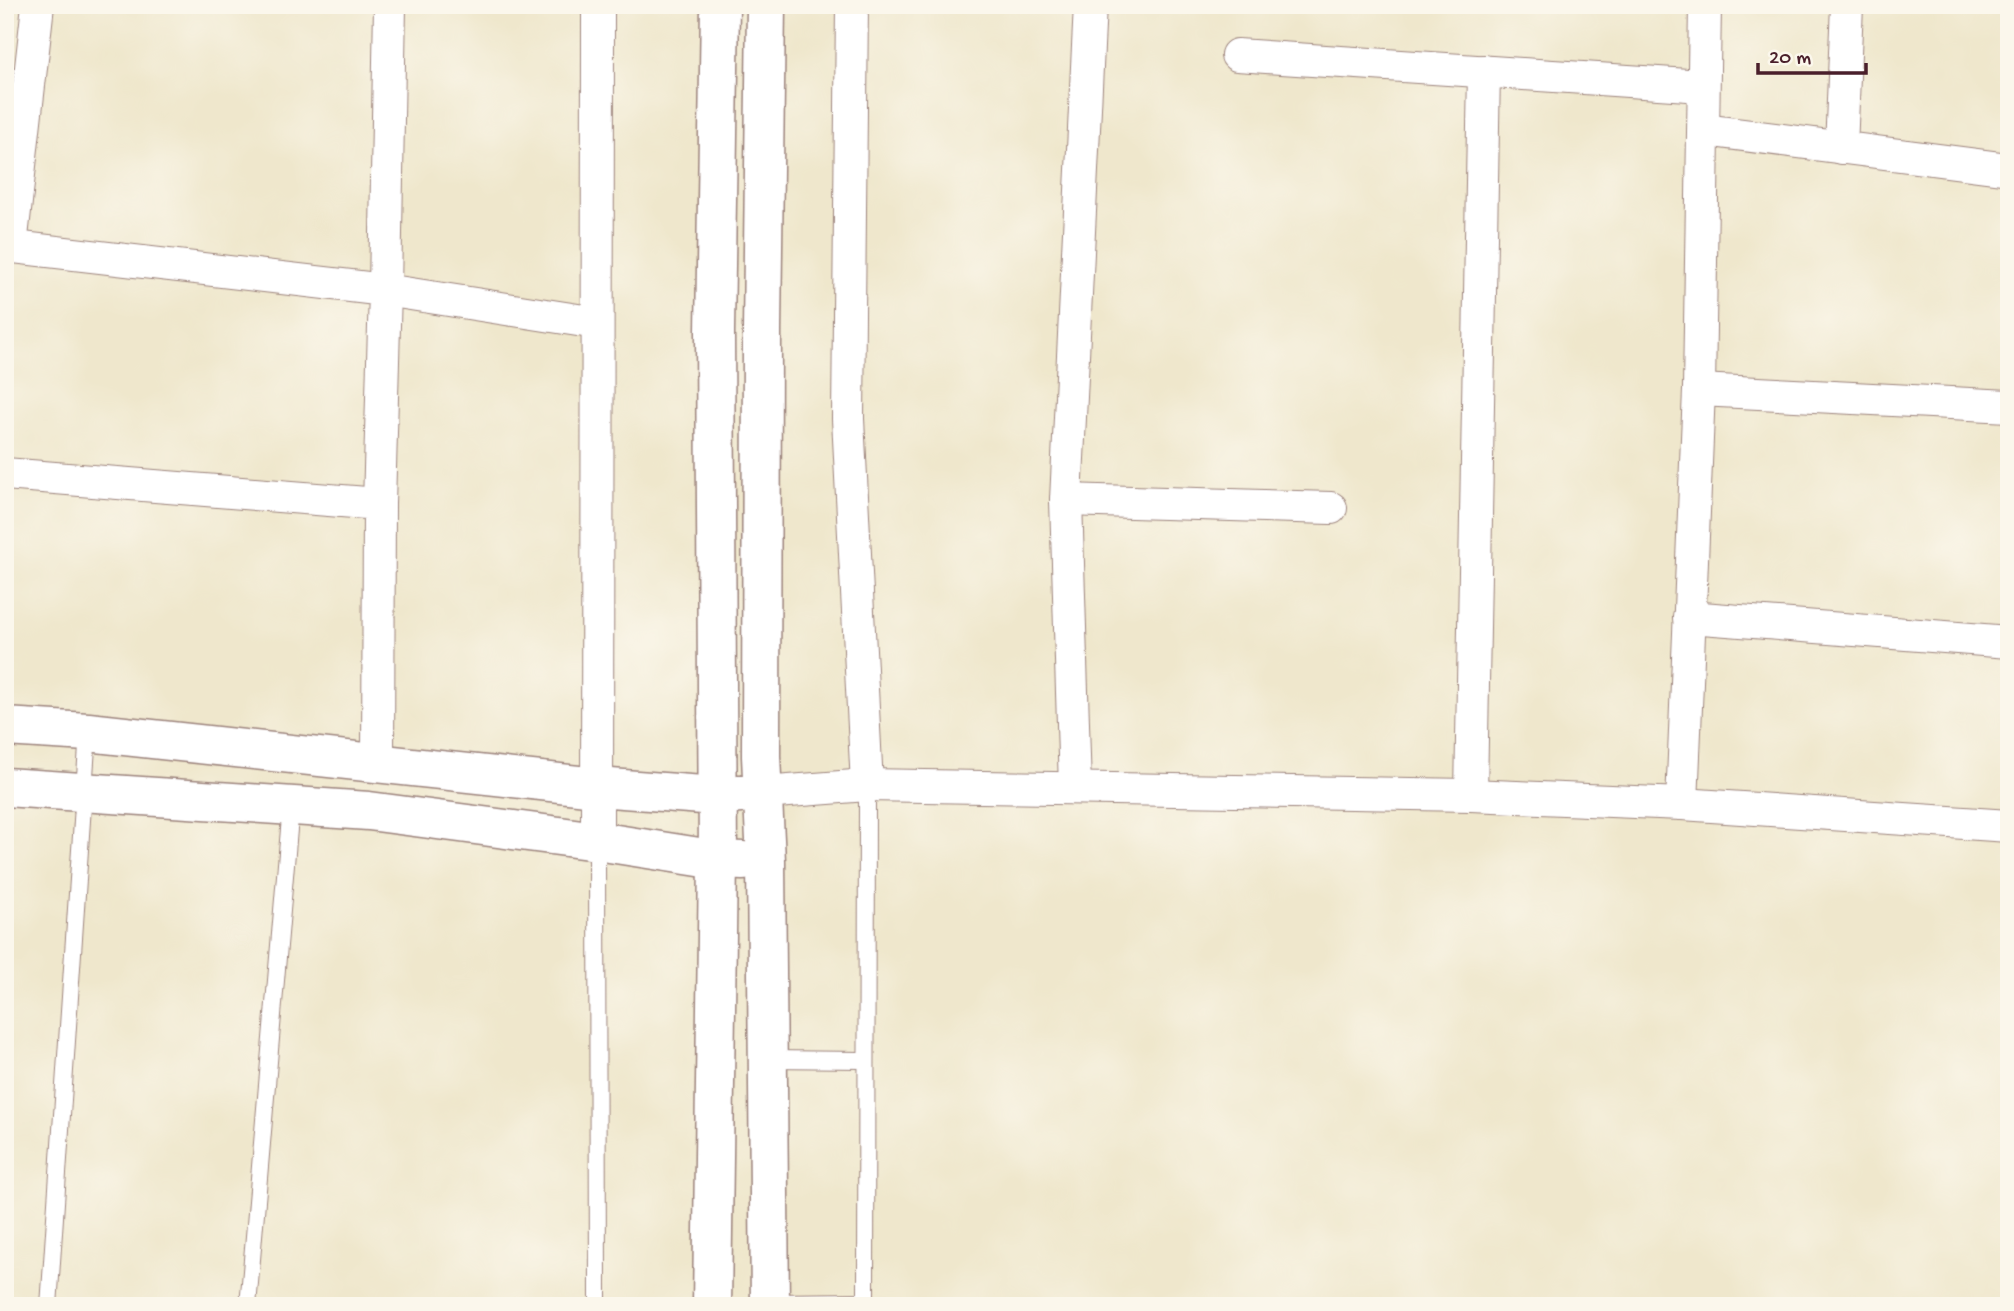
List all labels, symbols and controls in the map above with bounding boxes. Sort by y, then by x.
scale bar [1758,32,1867,76]
text: 20 m [1769,47,1811,72]

